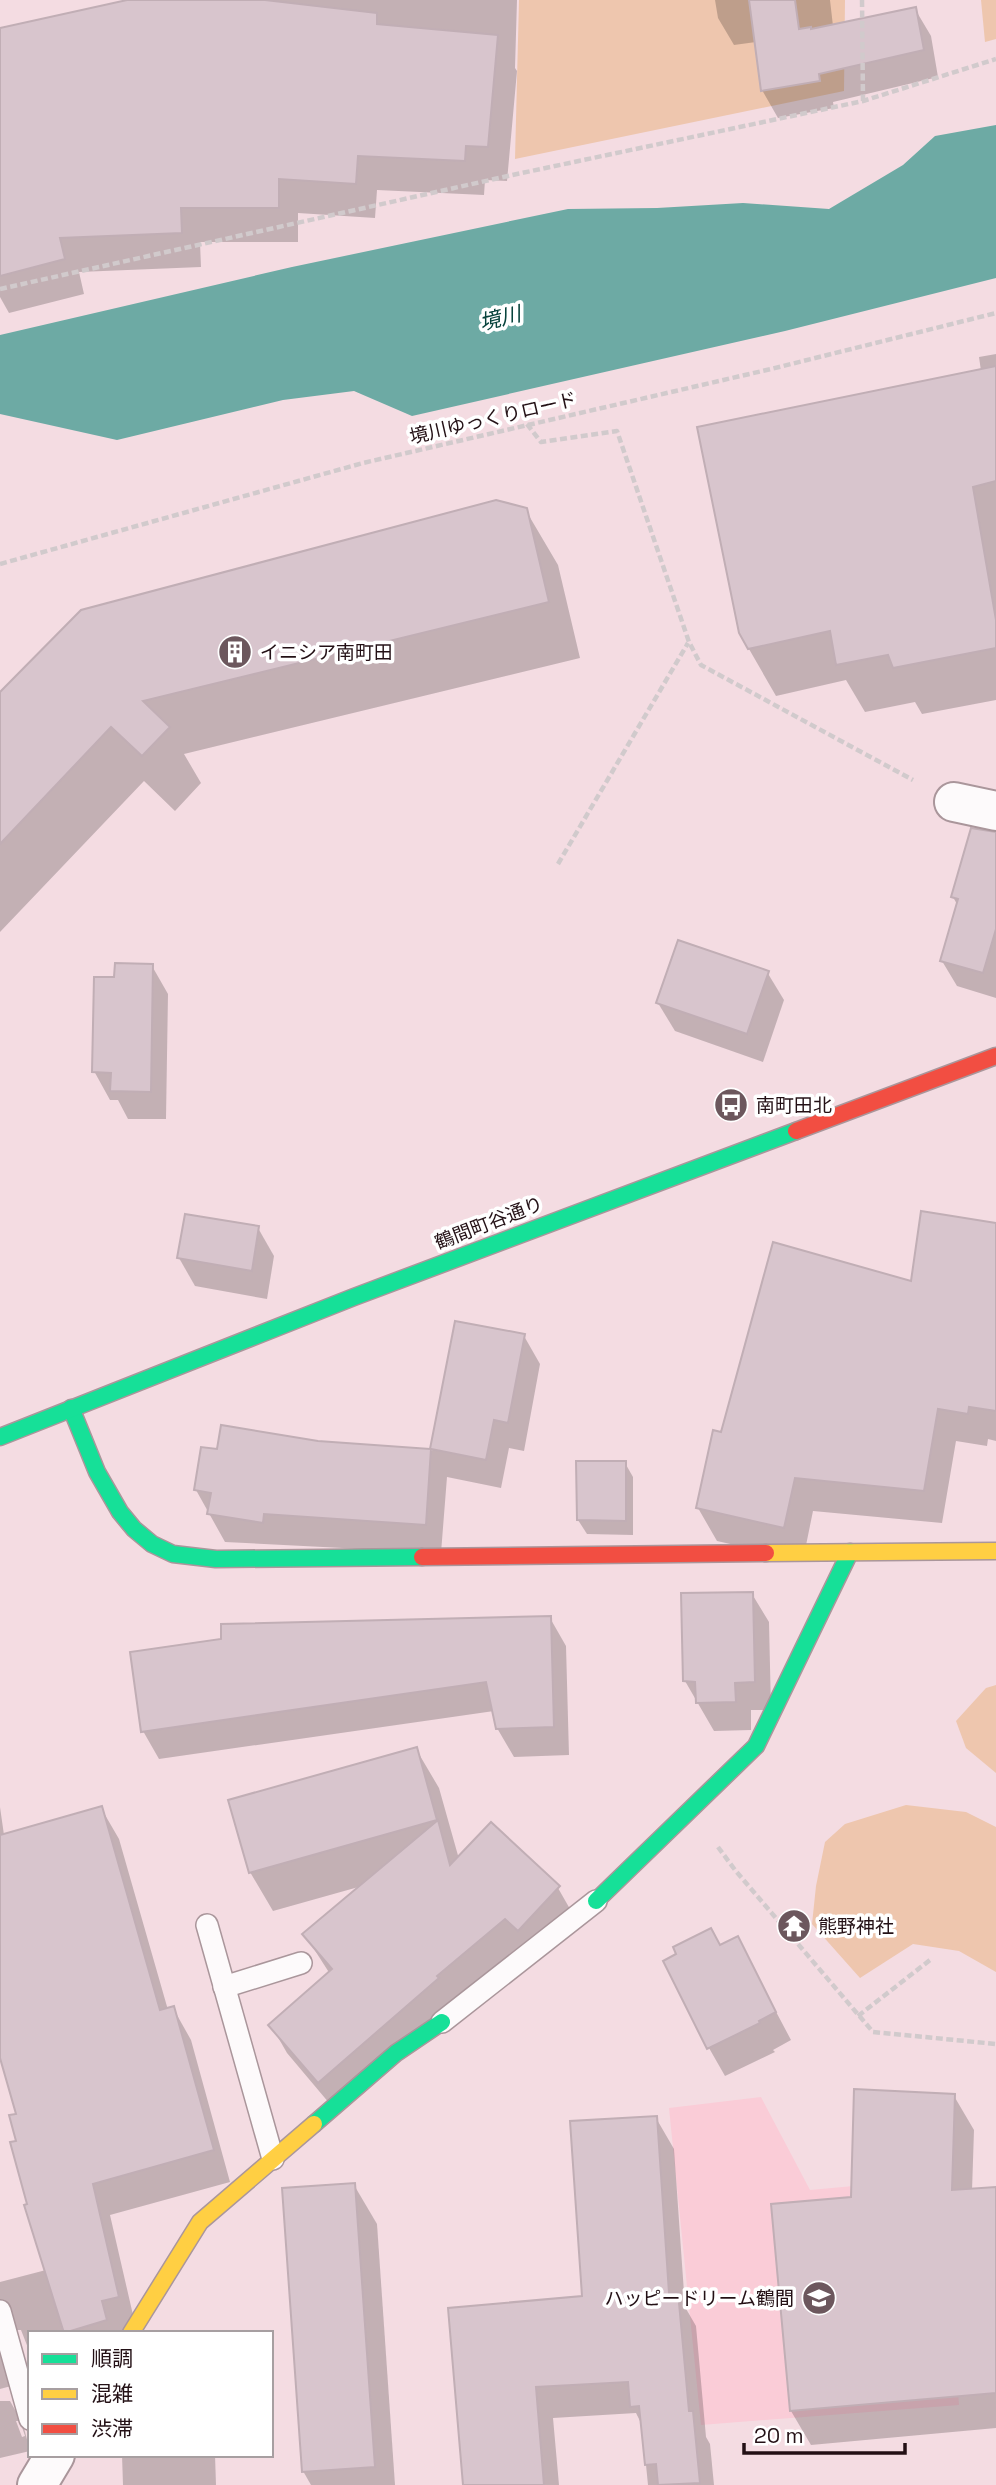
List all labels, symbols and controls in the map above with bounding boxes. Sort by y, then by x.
water label: 境川 [476,299,526,336]
street label: 境川ゆっくりロード [407,387,579,449]
building icon: イニシア南町田 [216,633,254,671]
place label: イニシア南町田 [260,640,393,665]
bus stop icon: 南町田北 [712,1086,750,1124]
place label: 南町田北 [756,1093,832,1118]
street label: 鶴間町谷通り [431,1191,547,1255]
temple icon: 熊野神社 [775,1907,813,1945]
place label: 熊野神社 [818,1914,894,1939]
school or university icon: ハッピードリーム鶴間 [800,2279,838,2317]
place label: ハッピードリーム鶴間 [605,2286,794,2311]
legend [28,2331,273,2457]
text: 順調 [91,2345,133,2372]
text: 混雑 [91,2380,133,2407]
scale bar [744,2412,905,2456]
text: 渋滞 [91,2415,133,2442]
text: 20 m [754,2422,804,2449]

